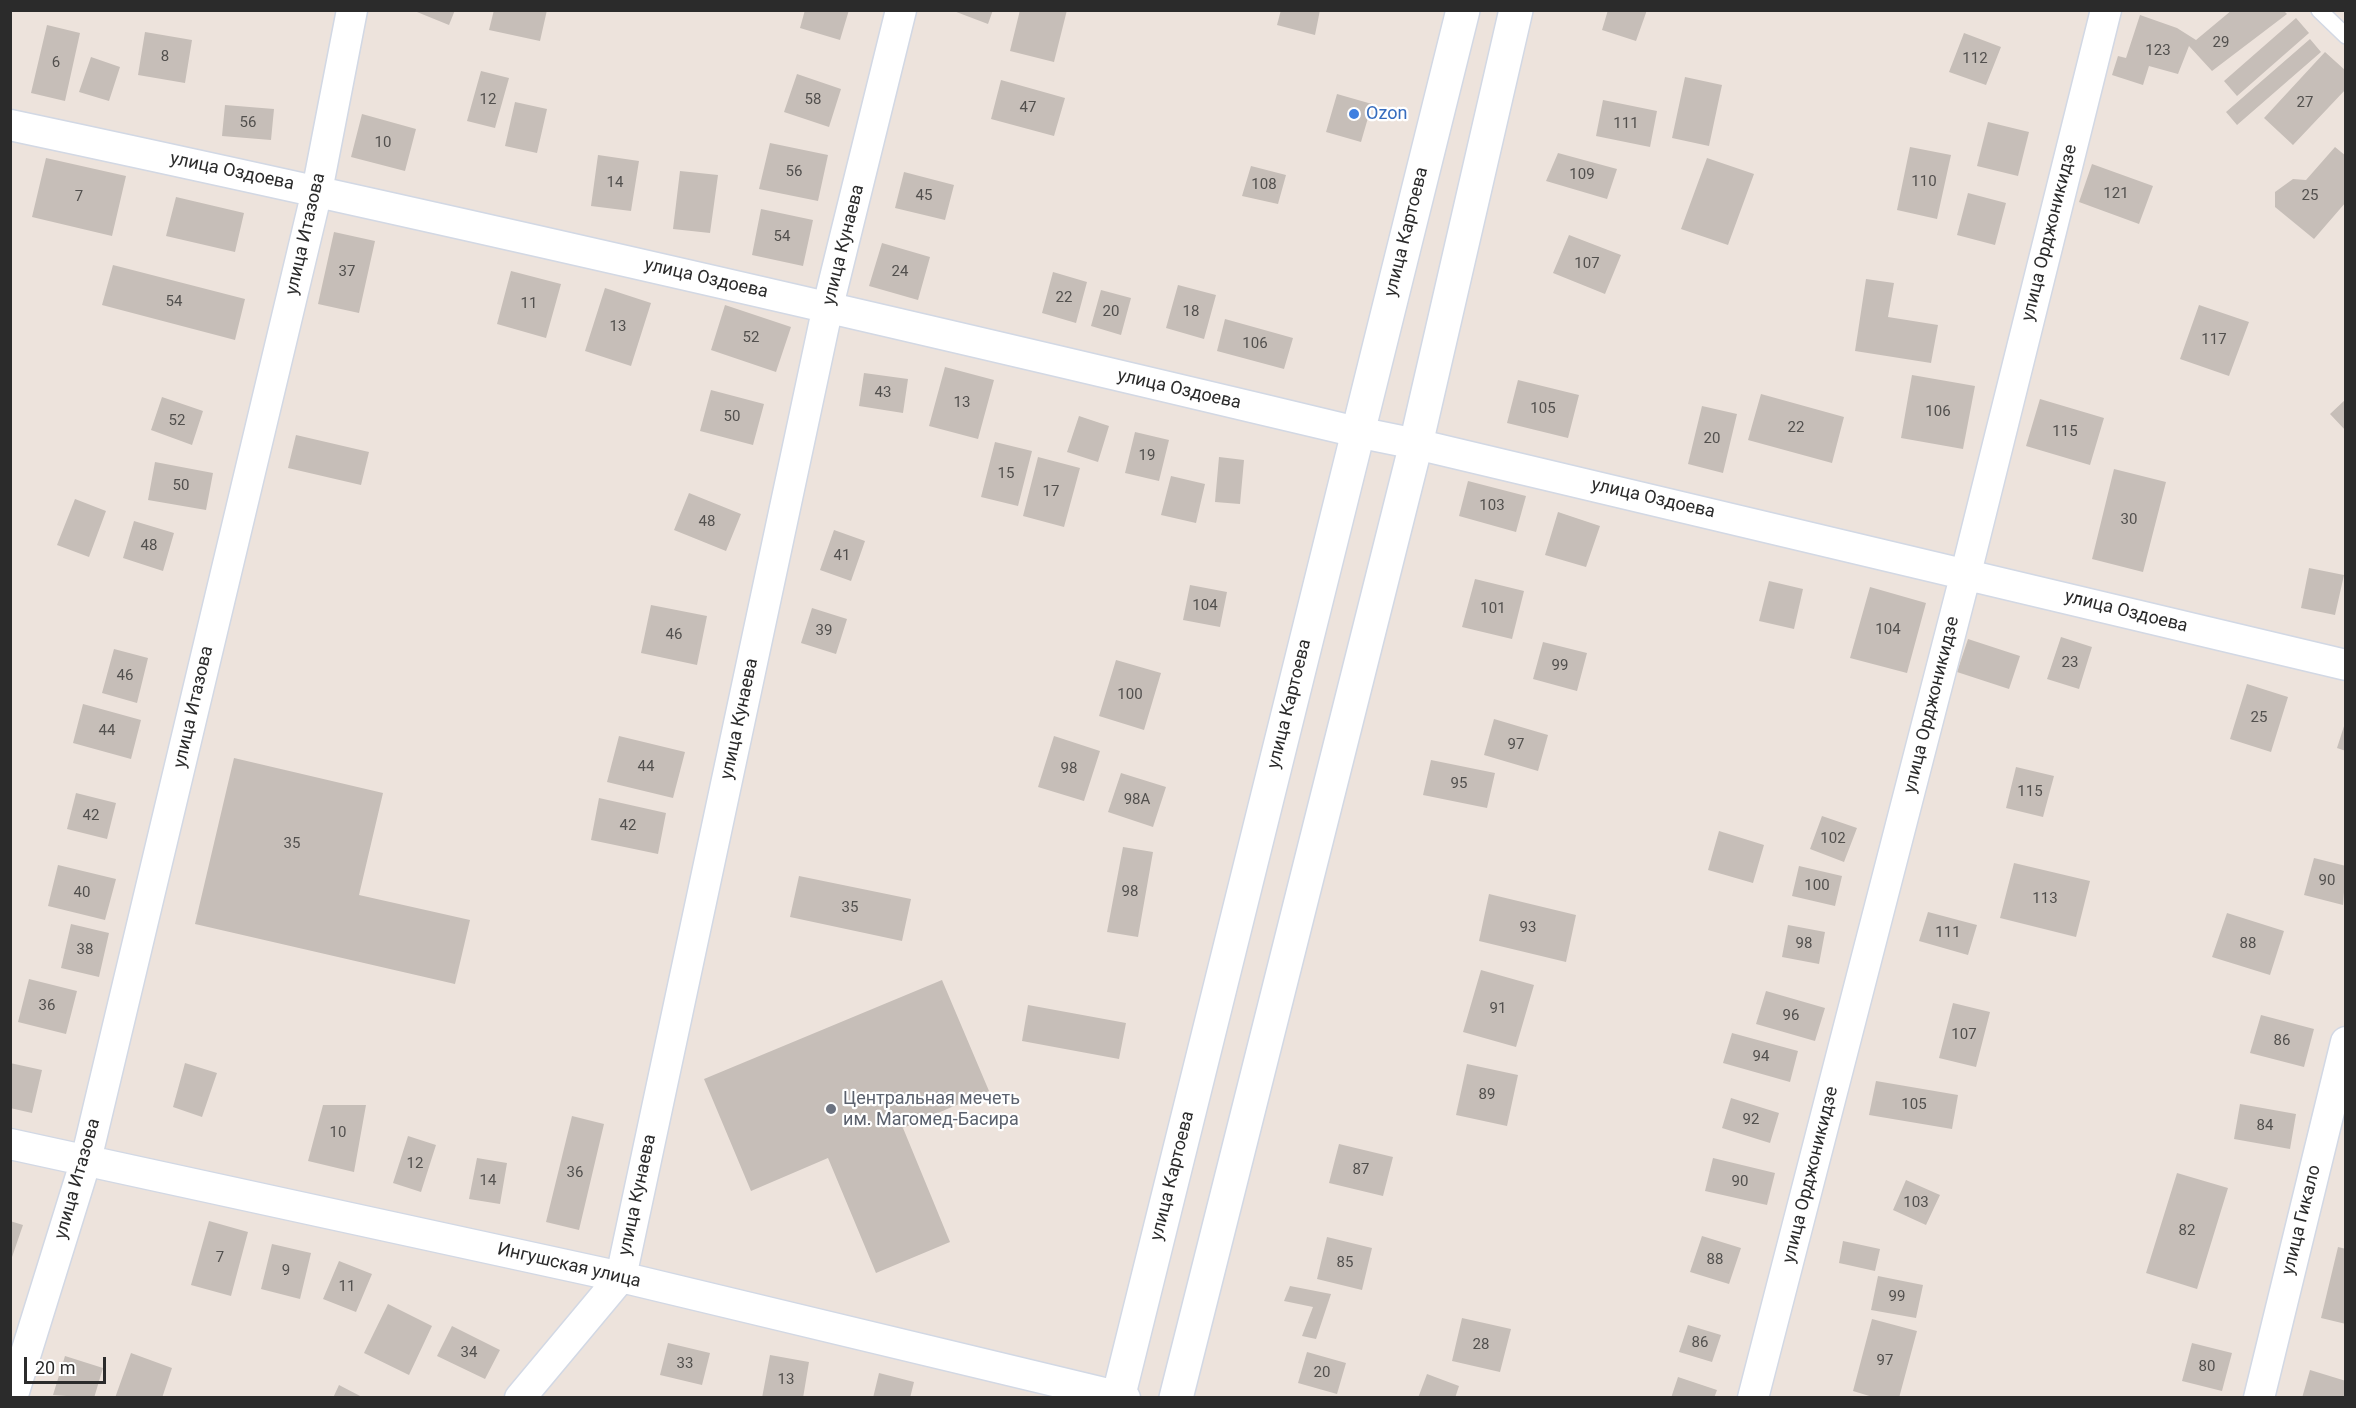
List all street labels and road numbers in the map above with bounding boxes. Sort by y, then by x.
street label: улица Орджоникидзе [2018,142,2082,324]
street label: улица Оздоева [168,148,296,196]
street label: улица Картоева [1380,165,1434,299]
street label: улица Итазова [281,171,331,297]
street label: улица Кунаева [819,183,869,307]
street label: улица Оздоева [642,254,770,304]
street label: улица Оздоева [1115,365,1243,415]
street label: улица Оздоева [1589,474,1717,524]
street label: улица Оздоева [2062,586,2190,638]
street label: улица Орджоникидзе [1900,614,1964,796]
street label: улица Картоева [1263,637,1317,771]
street label: улица Итазова [169,644,219,770]
street label: улица Кунаева [717,656,763,782]
street label: улица Орджоникидзе [1779,1084,1843,1266]
street label: улица Картоева [1146,1109,1200,1243]
street label: улица Итазова [50,1116,106,1242]
street label: улица Кунаева [615,1132,661,1258]
street label: улица Гикало [2278,1163,2326,1277]
street label: Ингушская улица [495,1239,643,1293]

